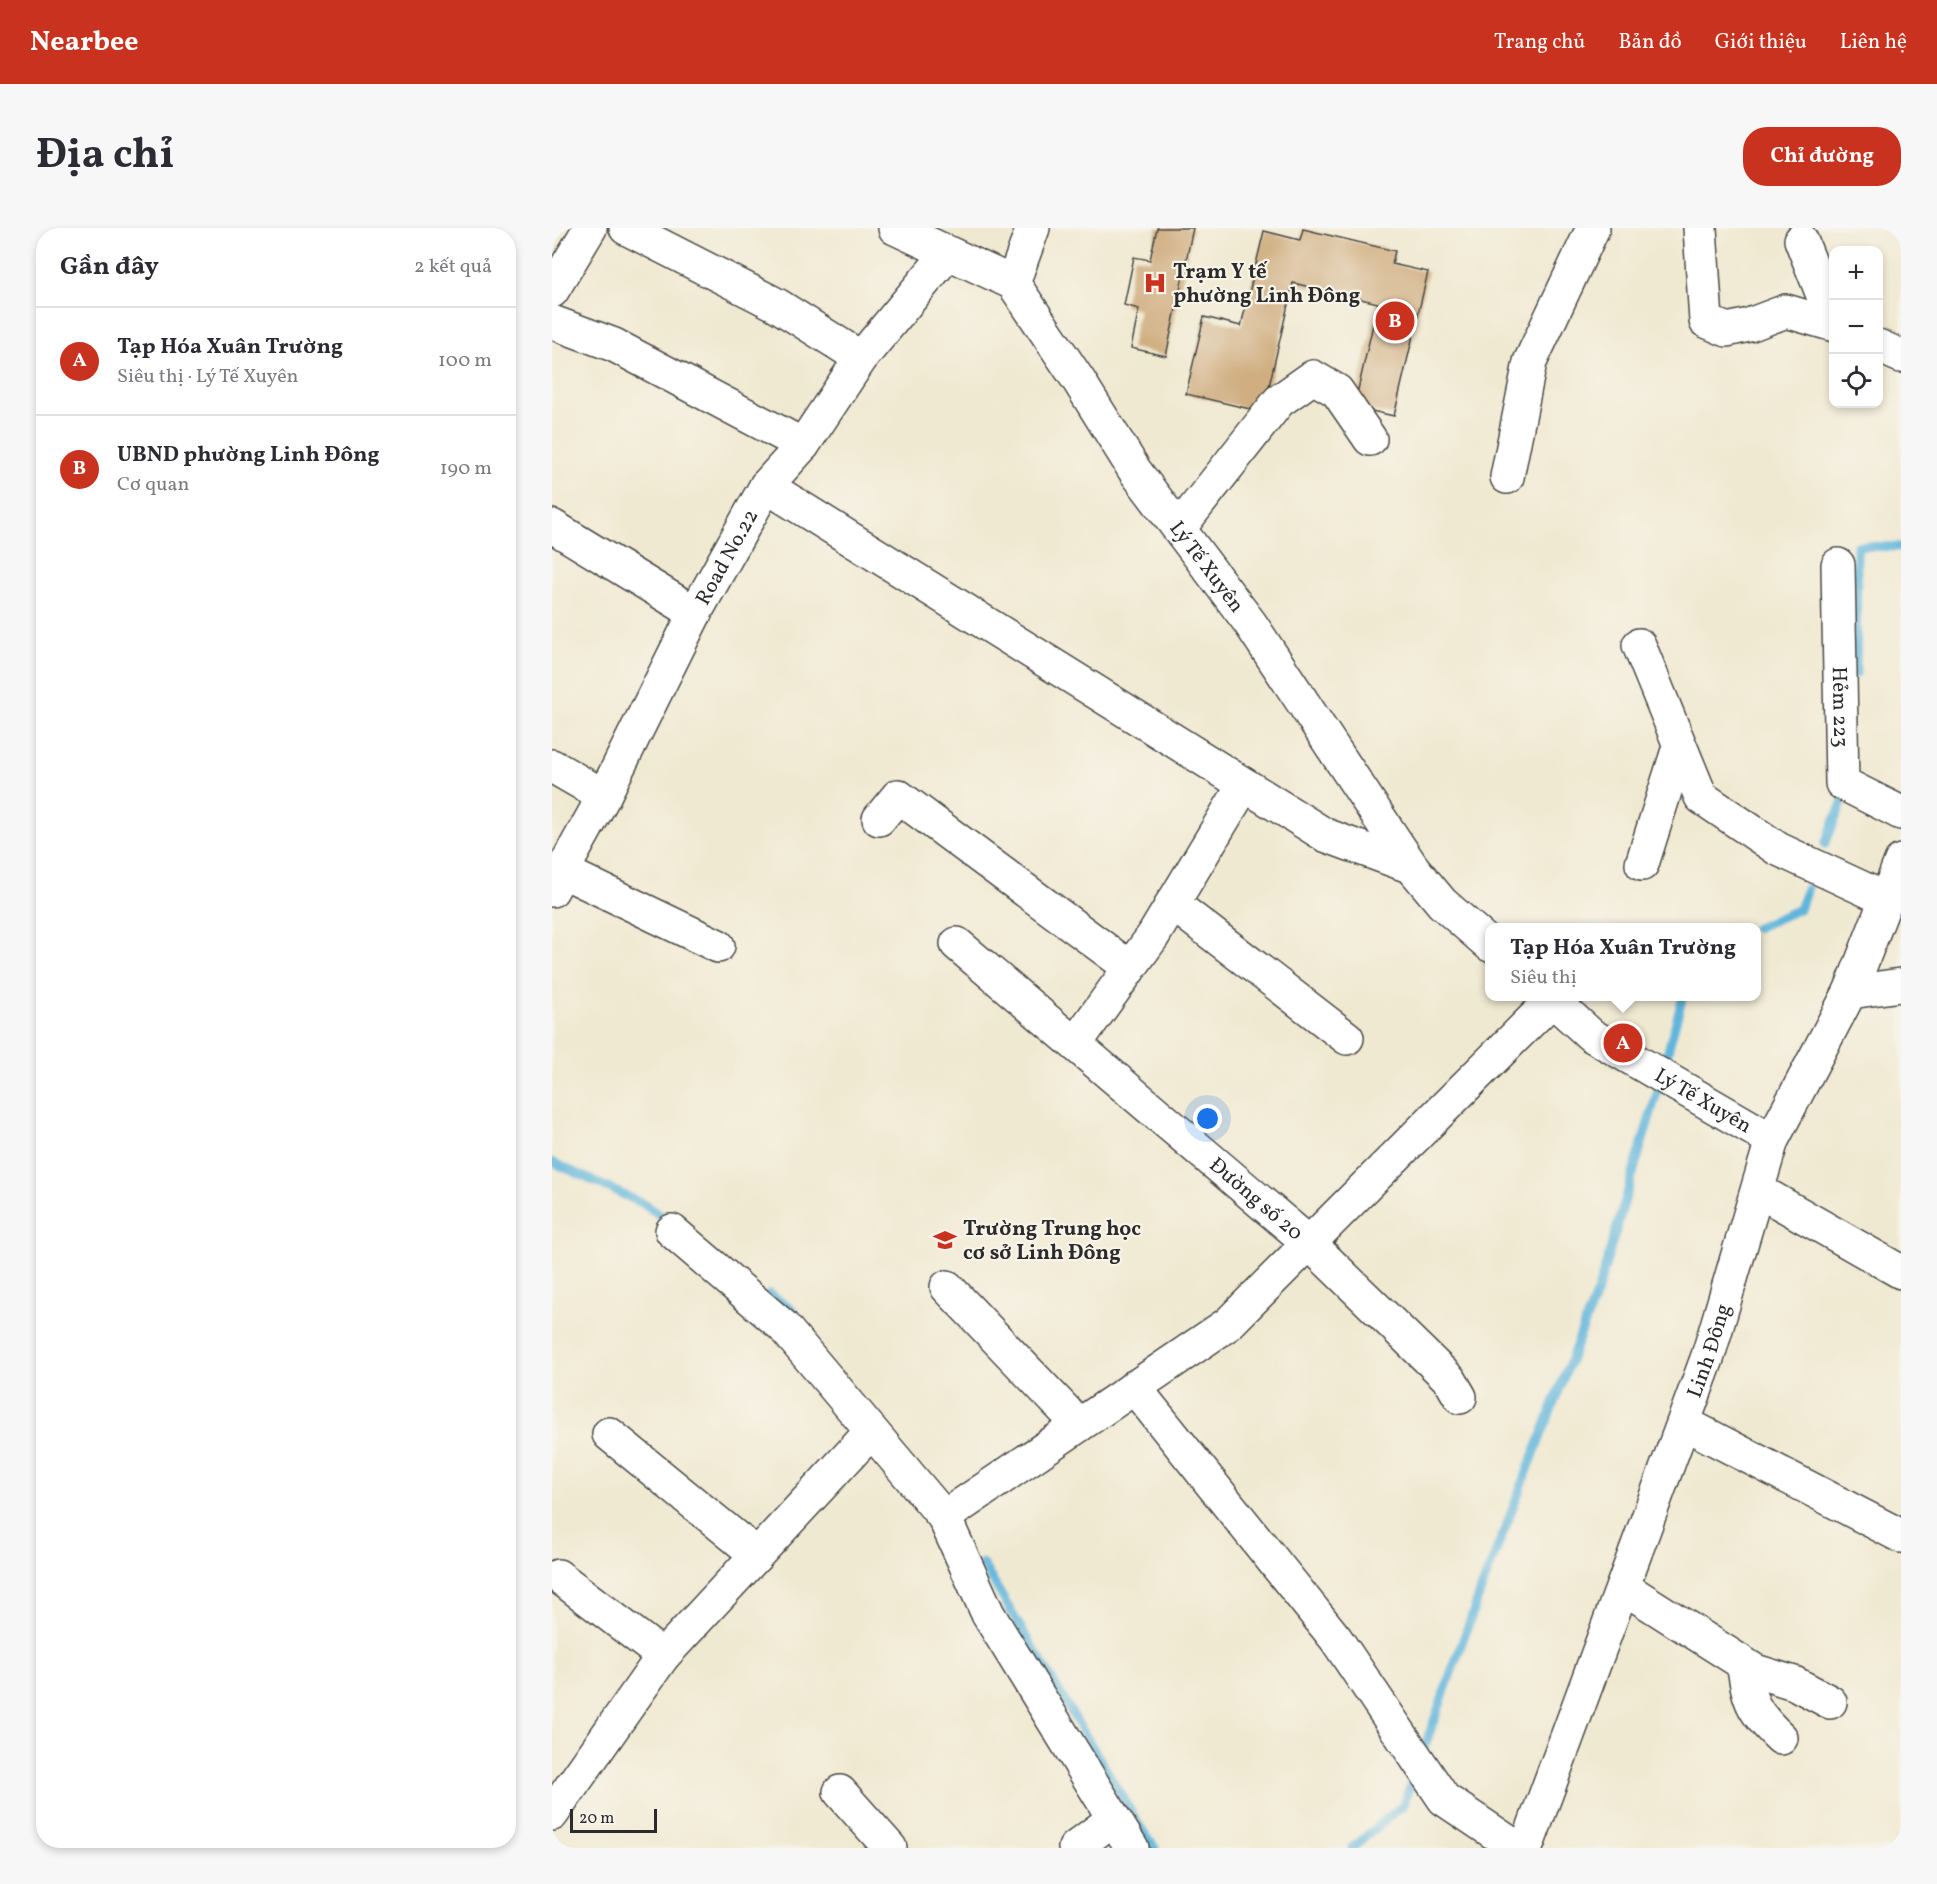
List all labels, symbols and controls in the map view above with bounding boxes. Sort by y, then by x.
text: Nearbee [30,23,139,62]
text: Trang chủ [1494,28,1585,57]
text: Bản đồ [1618,28,1682,57]
text: Giới thiệu [1715,28,1807,57]
text: Liên hệ [1840,28,1907,57]
text: Địa chỉ [36,127,174,186]
button: Chỉ đường [1743,127,1901,186]
map controls [1829,246,1883,408]
button: + [1829,246,1883,300]
text: Gần đây [60,249,159,285]
text: 2 kết quả [414,253,492,281]
place label: Trạm Y tế phường Linh Đông [1173,258,1360,311]
hospital icon: Trạm Y tế phường Linh Đông [1142,270,1168,296]
pin: B [1376,298,1414,344]
button: − [1829,300,1883,354]
text: Tạp Hóa Xuân Trường [117,332,343,363]
text: A [72,347,87,375]
text: 100 m [438,347,492,375]
button: locate [1829,354,1883,408]
text: Siêu thị · Lý Tế Xuyên [117,363,299,391]
text: UBND phường Linh Đông [117,440,380,471]
text: B [73,455,86,483]
text: 190 m [440,455,492,483]
text: Cơ quan [117,471,189,499]
street label: Road No.22 [689,504,766,611]
street label: Lý Tế Xuyên [1162,515,1250,619]
street label: Hẻm 223 [1824,666,1854,748]
popup [1485,923,1761,1001]
text: Tạp Hóa Xuân Trường [1510,933,1736,964]
text: Siêu thị [1510,964,1577,992]
pin: A [1604,1020,1642,1066]
street label: Lý Tế Xuyên [1649,1062,1757,1141]
your location [1193,1104,1222,1133]
street label: Đường số 20 [1202,1151,1309,1248]
place label: Trường Trung học cơ sở Linh Đông [963,1215,1141,1268]
school or university icon: Trường Trung học cơ sở Linh Đông [932,1227,958,1253]
street label: Linh Đông [1681,1301,1739,1402]
scale bar [570,1806,657,1834]
text: 20 m [579,1808,614,1830]

